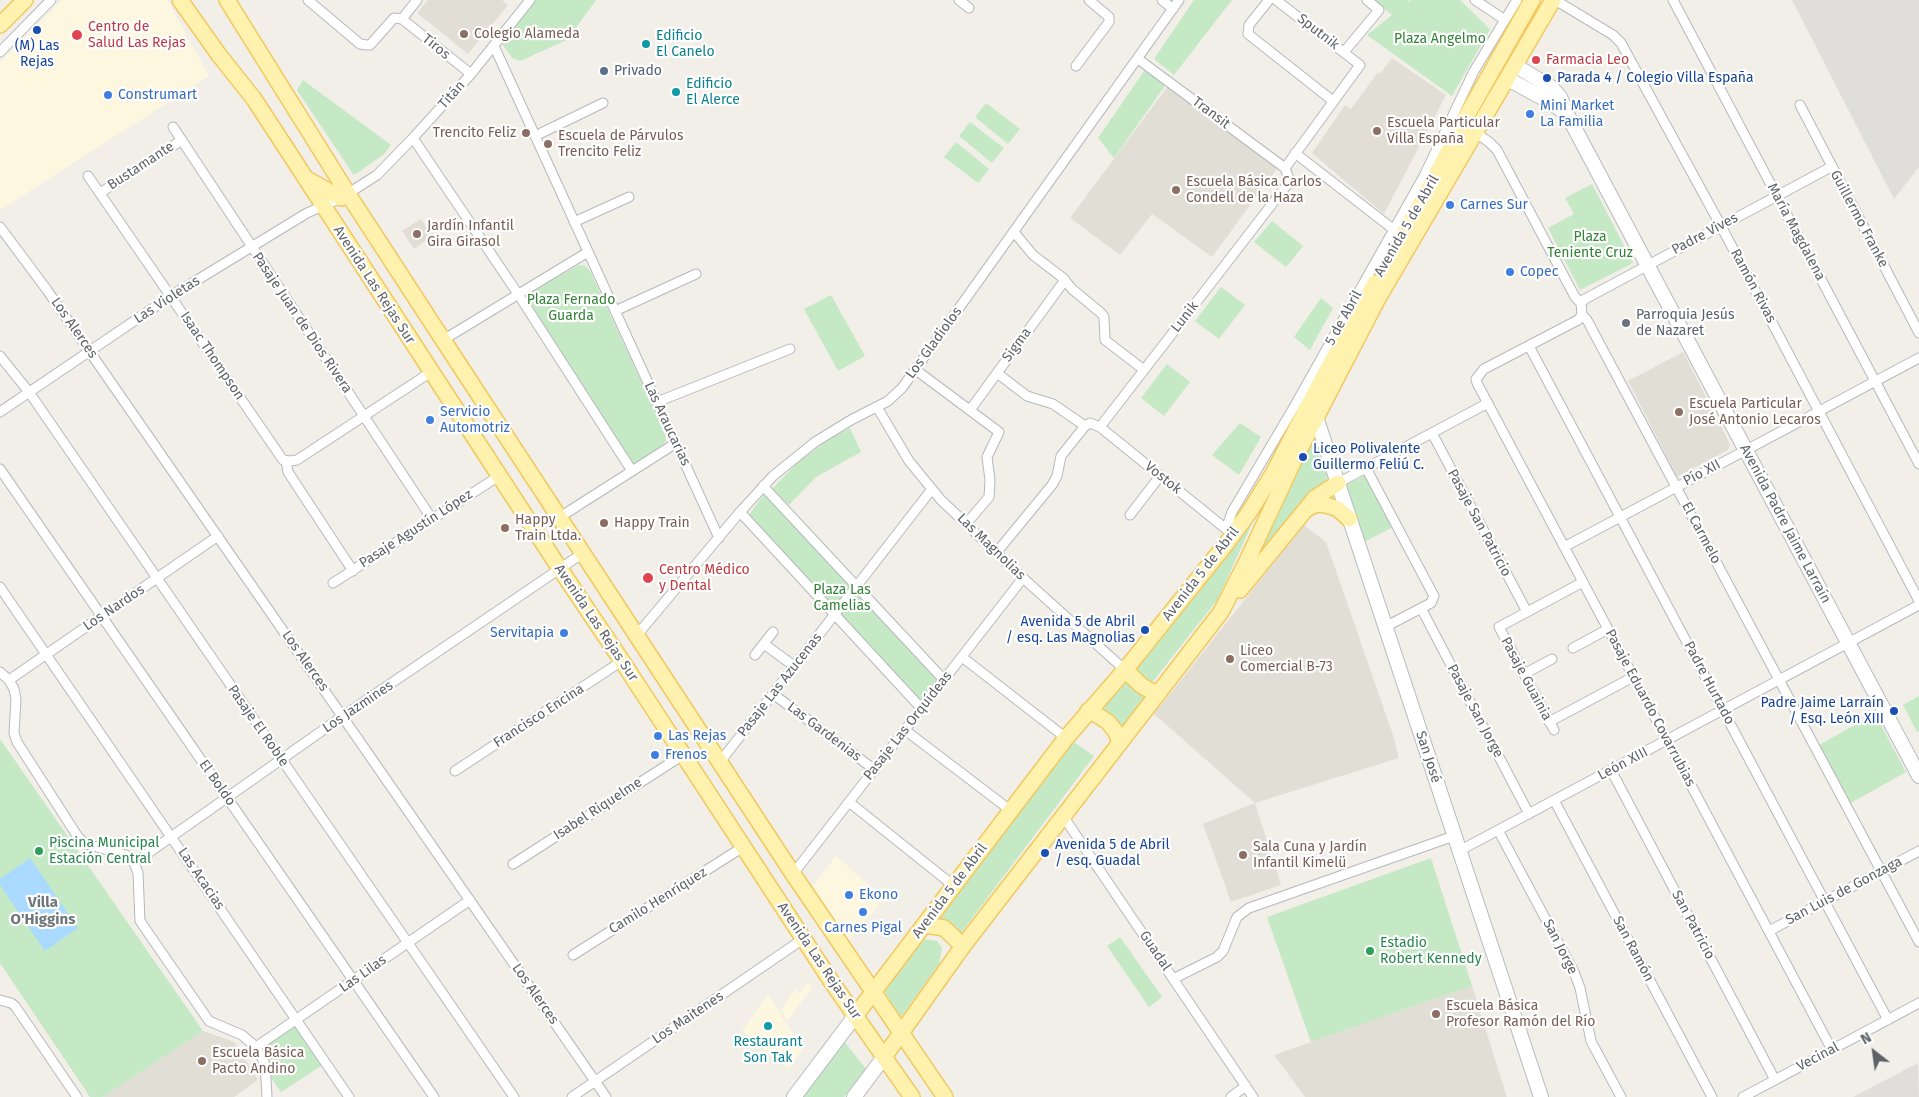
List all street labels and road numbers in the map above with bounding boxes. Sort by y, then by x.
street label: Sputnik [1294,10,1342,54]
street label: Tiros [419,31,453,63]
street label: Titán [435,78,469,112]
street label: Transit [1189,93,1233,133]
street label: Bustamante [105,138,177,194]
street label: Guillermo Franke [1826,167,1892,271]
street label: Avenida 5 de Abril [1371,172,1443,280]
street label: María Magdalena [1763,180,1829,284]
street label: Padre Vives [1669,210,1741,258]
street label: Avenida Las Rejas Sur [329,223,419,347]
street label: Ramón Rivas [1727,246,1779,326]
street label: Pasaje Juan de Dios Rivera [249,249,355,397]
street label: Las Violetas [131,273,203,327]
street label: 5 de Abril [1322,288,1366,348]
street label: Los Alerces [47,294,101,362]
street label: Lunik [1168,298,1202,336]
street label: Los Gladiolos [902,304,966,382]
street label: Isaac Thompson [176,309,248,403]
street label: Sigma [999,325,1035,365]
street label: Las Araucarias [640,379,694,469]
street label: Avenida Padre Jaime Larraín [1736,442,1834,606]
street label: Pío XII [1680,456,1724,490]
street label: Vostok [1141,458,1185,498]
street label: Pasaje San Patricio [1444,466,1514,580]
street label: Pasaje Agustín López [356,486,476,572]
street label: El Carmelo [1678,499,1724,567]
street label: Las Magnolias [953,510,1029,584]
street label: Avenida 5 de Abril [1159,524,1243,624]
street label: Avenida Las Rejas Sur [551,561,641,685]
street label: Los Nardos [80,581,148,635]
street label: Pasaje Eduardo Covarrubias [1601,626,1699,790]
street label: Los Alerces [278,627,332,695]
street label: Pasaje Las Azucenas [734,630,826,740]
street label: Pasaje Guainia [1497,634,1555,724]
street label: Padre Hurtado [1680,638,1738,728]
street label: Pasaje San Jorge [1443,661,1507,761]
street label: Pasaje Las Orquídeas [860,668,956,784]
street label: Los Jazmines [320,677,396,737]
street label: Francisco Encina [491,680,587,752]
street label: Pasaje El Roble [224,682,292,770]
street label: Las Gardenias [784,699,864,765]
street label: San José [1412,729,1444,785]
street label: León XIII [1595,744,1651,784]
street label: El Boldo [195,757,239,809]
street label: Isabel Riquelme [551,774,645,844]
street label: Avenida 5 de Abril [909,840,991,942]
street label: Las Acacias [174,845,228,913]
street label: San Luis de Gonzaga [1783,853,1905,929]
street label: Camilo Henríquez [606,864,710,938]
street label: San Patricio [1668,888,1718,962]
street label: Avenida Las Rejas Sur [774,899,864,1023]
street label: San Ramón [1609,913,1657,985]
street label: San Jorge [1539,917,1581,977]
street label: Guadal [1136,928,1174,974]
street label: Las Lilas [336,952,390,996]
street label: Los Alerces [508,960,562,1028]
street label: Los Maitenes [649,988,727,1048]
street label: Vecinal [1794,1039,1842,1075]

